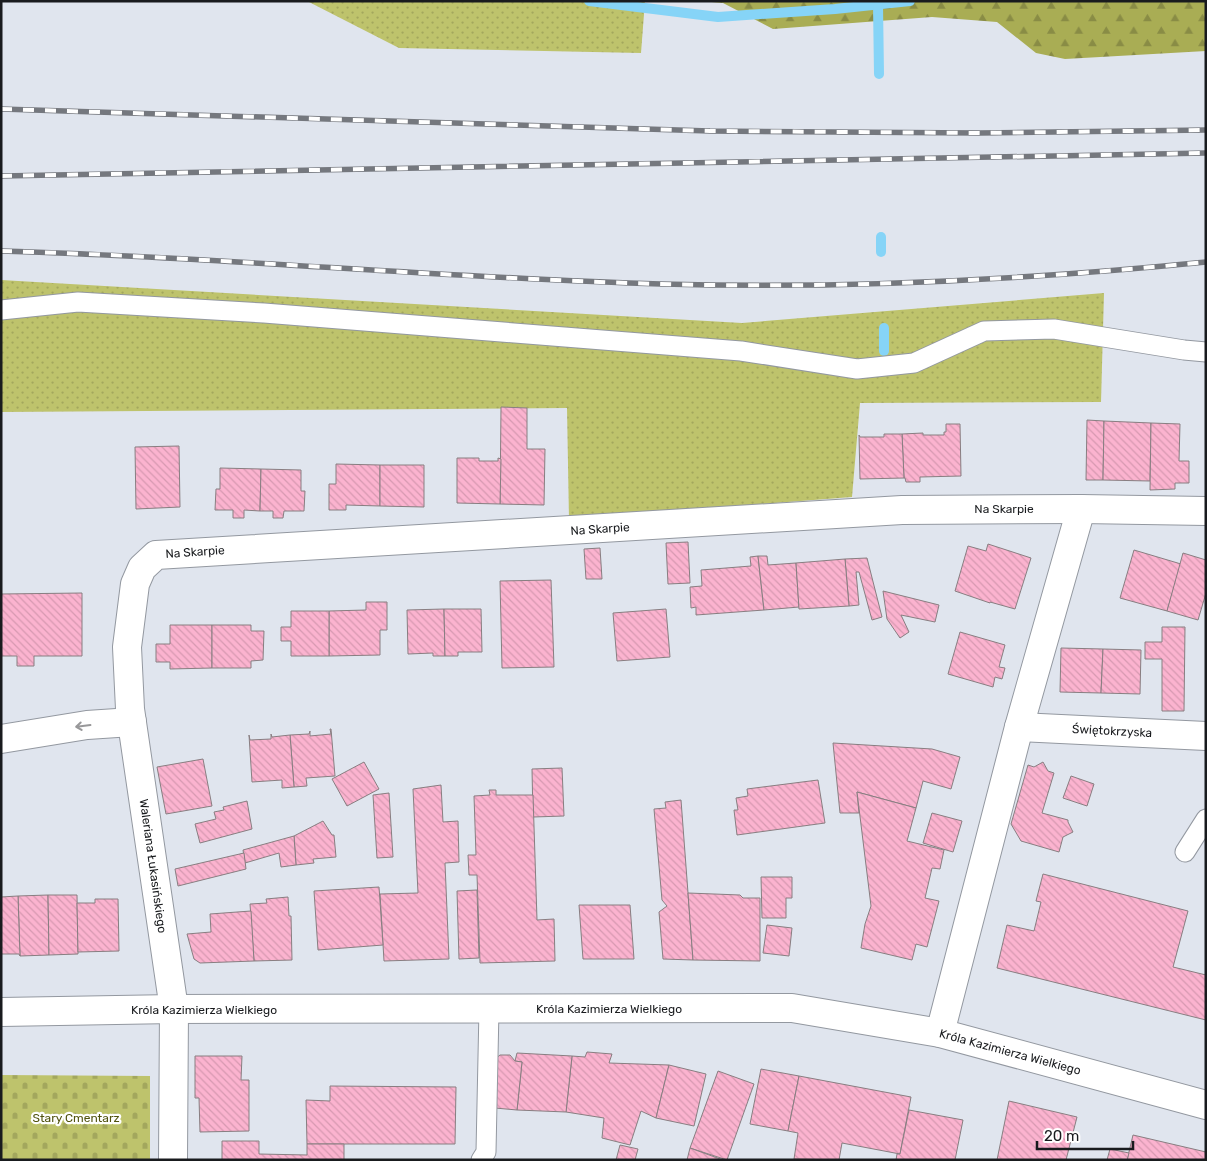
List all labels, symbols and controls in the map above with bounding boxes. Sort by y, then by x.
street label: Na Skarpie [974,502,1034,516]
street label: Na Skarpie [570,520,630,538]
street label: Na Skarpie [165,543,225,561]
one-way arrow [76,721,92,731]
street label: Świętokrzyska [1072,722,1152,740]
street label: Waleriana Łukasińskiego [137,798,169,934]
street label: Króla Kazimierza Wielkiego [536,1002,682,1016]
street label: Króla Kazimierza Wielkiego [131,1003,277,1017]
street label: Króla Kazimierza Wielkiego [938,1026,1082,1078]
park label: Stary Cmentarz [32,1111,120,1125]
scale bar [1037,1118,1133,1150]
text: 20 m [1044,1127,1079,1145]

